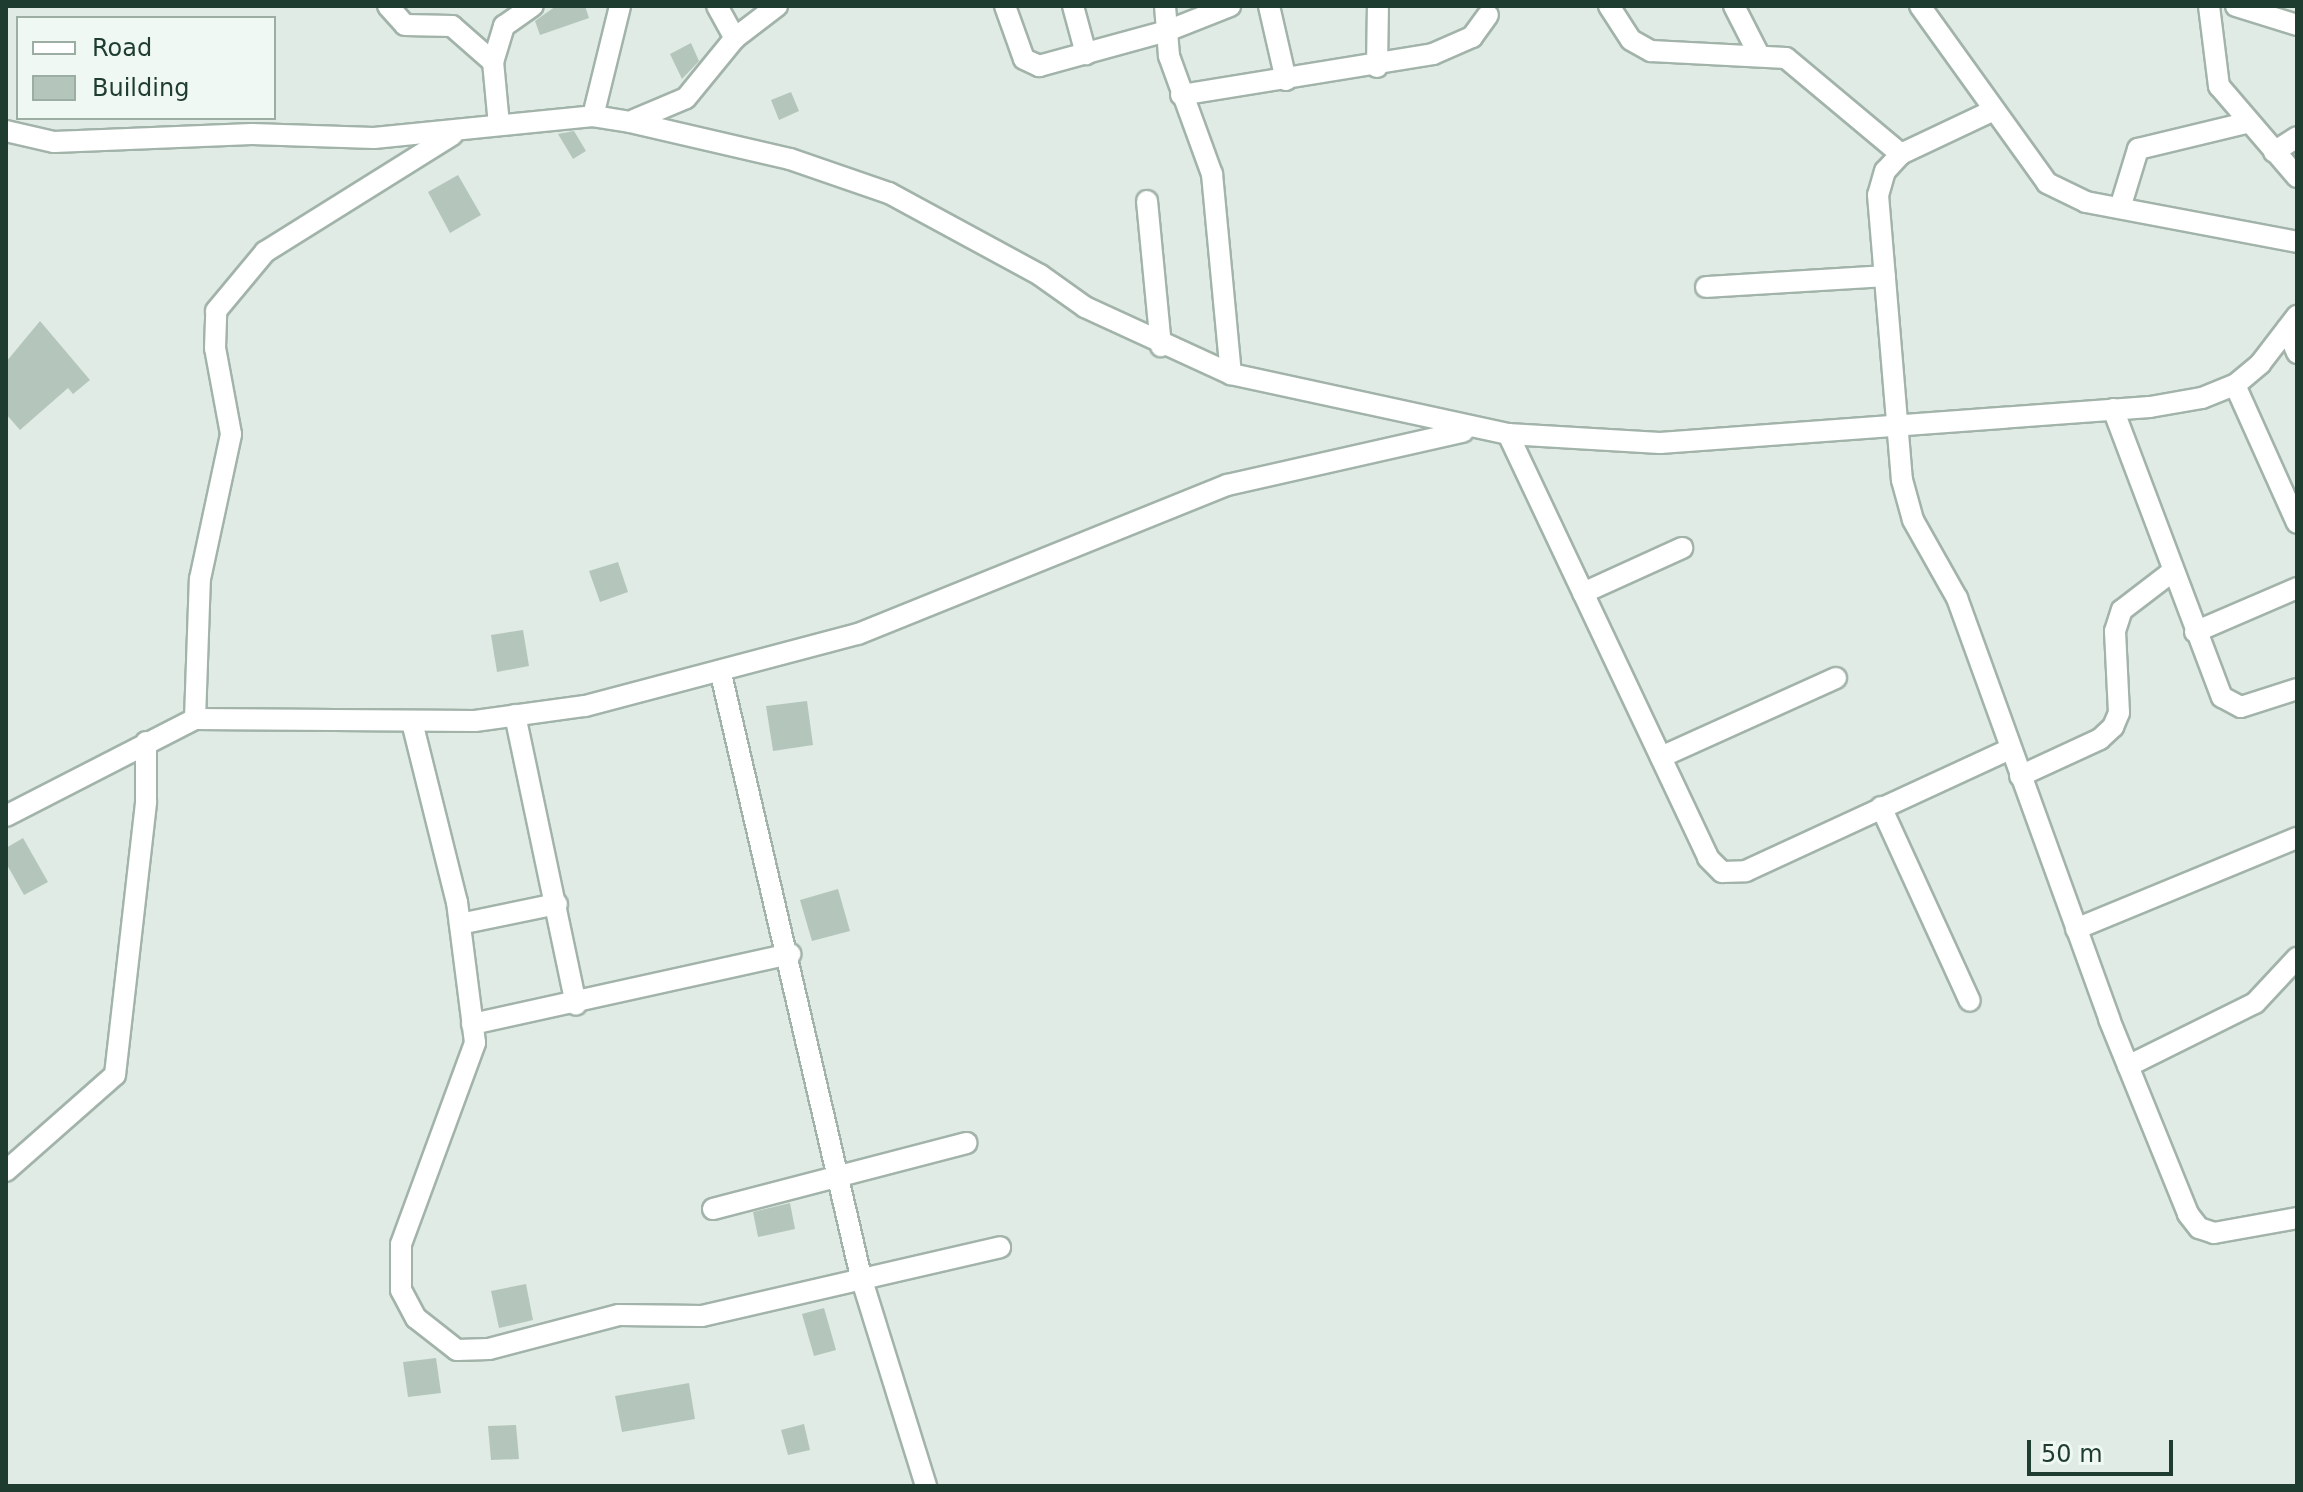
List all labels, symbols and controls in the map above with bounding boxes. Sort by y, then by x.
legend [16,16,276,120]
text: Road [92,34,152,62]
text: Building [92,74,189,102]
scale bar [2031,1424,2177,1474]
text: 50 m [2041,1440,2103,1468]

